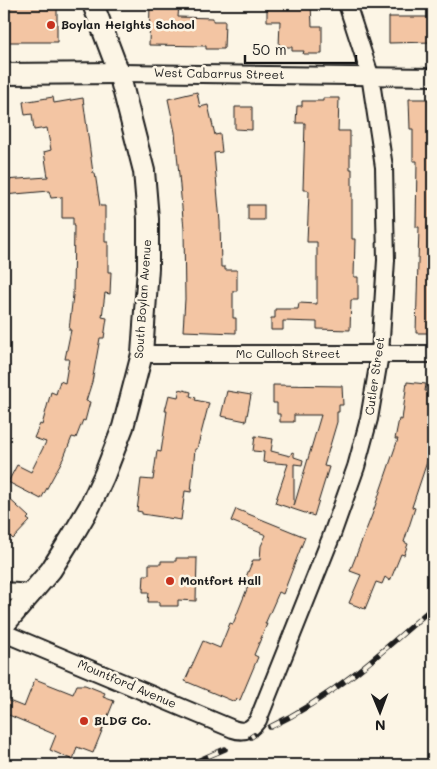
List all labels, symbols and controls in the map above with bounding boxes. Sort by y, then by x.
place label: Boylan Heights School [61,16,195,32]
marker: Boylan Heights School [45,19,57,31]
scale bar [245,32,356,64]
text: 50 m [252,39,287,59]
street label: West Cabarrus Street [154,64,284,82]
street label: South Boylan Avenue [130,239,154,359]
street label: Cutler Street [361,336,387,416]
street label: Mc Culloch Street [236,345,340,361]
place label: Montfort Hall [180,572,261,588]
marker: Montfort Hall [164,575,176,587]
street label: Mountford Avenue [75,655,179,711]
north arrow [354,686,404,736]
place label: BLDG Co. [94,712,151,728]
marker: BLDG Co. [78,715,90,727]
text: N [375,716,386,735]

